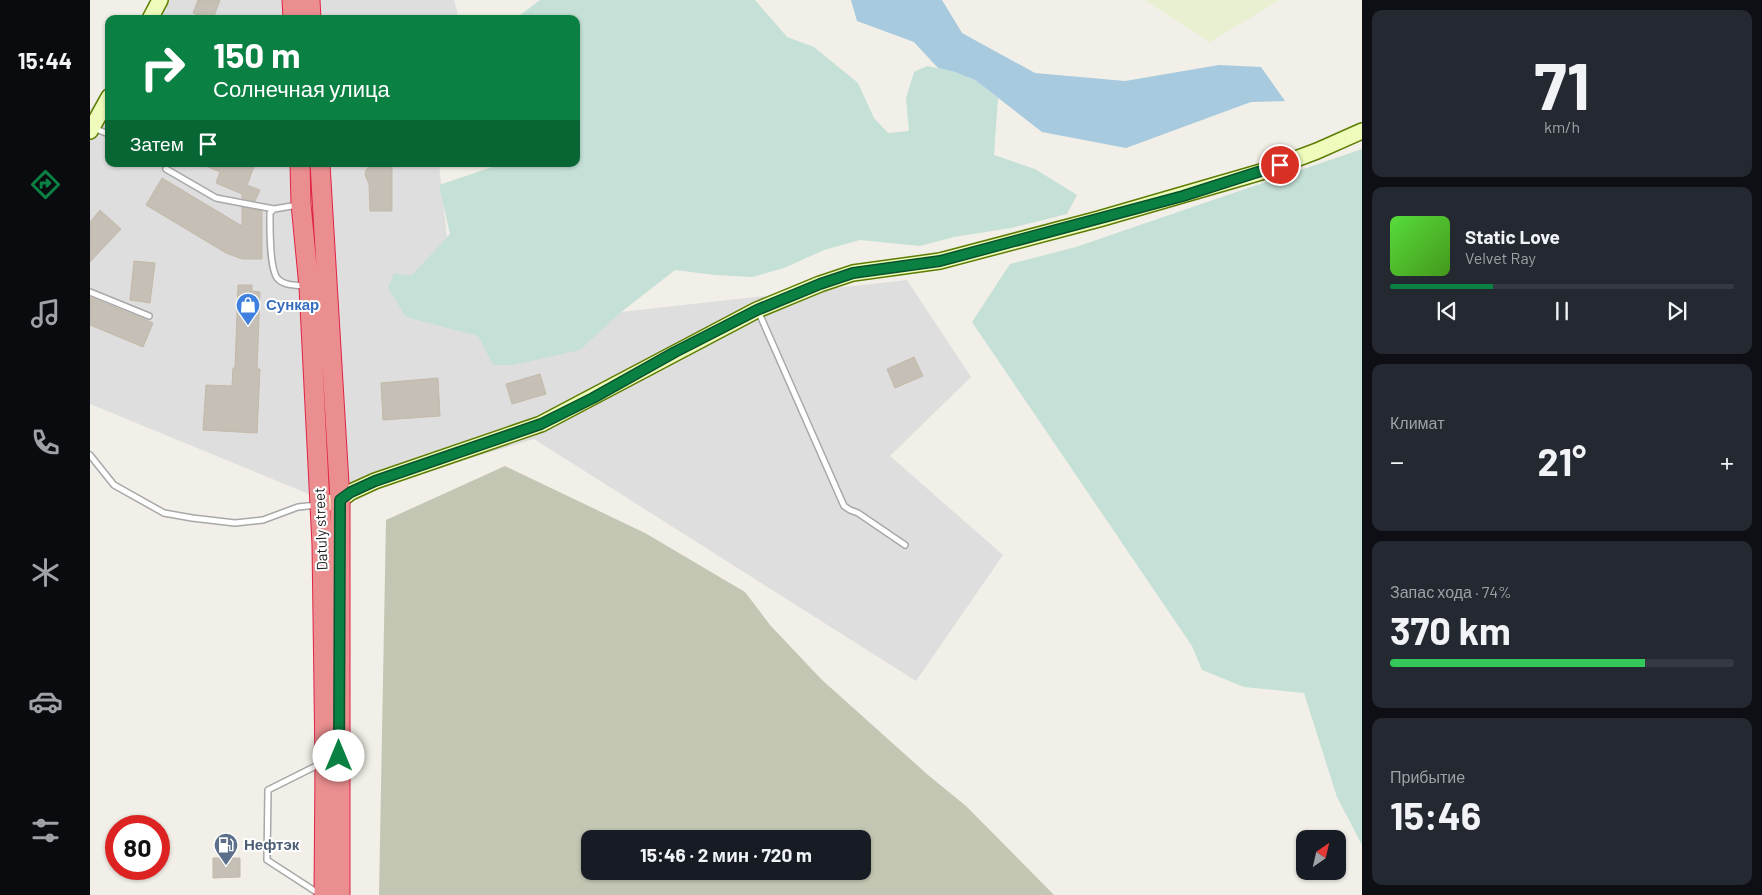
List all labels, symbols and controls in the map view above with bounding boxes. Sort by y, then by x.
text: 150 m [213,33,300,75]
icon: right [130,35,195,100]
text: 71 [1534,45,1590,123]
text: 15:44 [18,47,72,73]
text: Солнечная улица [213,75,390,101]
text: km/h [1544,117,1580,136]
icon: arrive [194,130,222,158]
text: Затем [130,132,184,155]
pin [1259,144,1301,186]
icon: arrive [1266,151,1294,179]
icon: directions [28,167,63,202]
text: Static Love [1465,225,1560,248]
text: Velvet Ray [1465,248,1536,267]
shop icon: Сункар [235,292,261,326]
place label: Сункар [266,295,319,313]
icon: music [28,296,63,331]
icon: previous [1433,297,1461,325]
icon: pause [1548,297,1576,325]
icon: next [1663,297,1691,325]
text: Климат [1390,413,1444,432]
icon: phone [28,425,63,460]
text: 21° [1538,438,1586,484]
text: − [1390,444,1404,478]
text: + [1720,444,1734,478]
street label: Datuly street [310,487,330,571]
icon: climate [28,555,63,590]
text: Запас хода · 74% [1390,582,1512,601]
text: 370 km [1390,607,1511,653]
icon: car [28,684,63,719]
position arrow [312,729,364,781]
text: Прибытие [1390,767,1465,786]
text: 15:46 [1390,792,1481,838]
icon: filters [28,813,63,848]
speed limit sign: 80 [105,815,170,880]
north arrow [1296,830,1346,880]
map controls [1296,830,1346,880]
fuel station icon: Нефтэк [213,832,239,866]
place label: Нефтэк [244,835,300,853]
text: 15:46 · 2 мин · 720 m [640,843,812,866]

